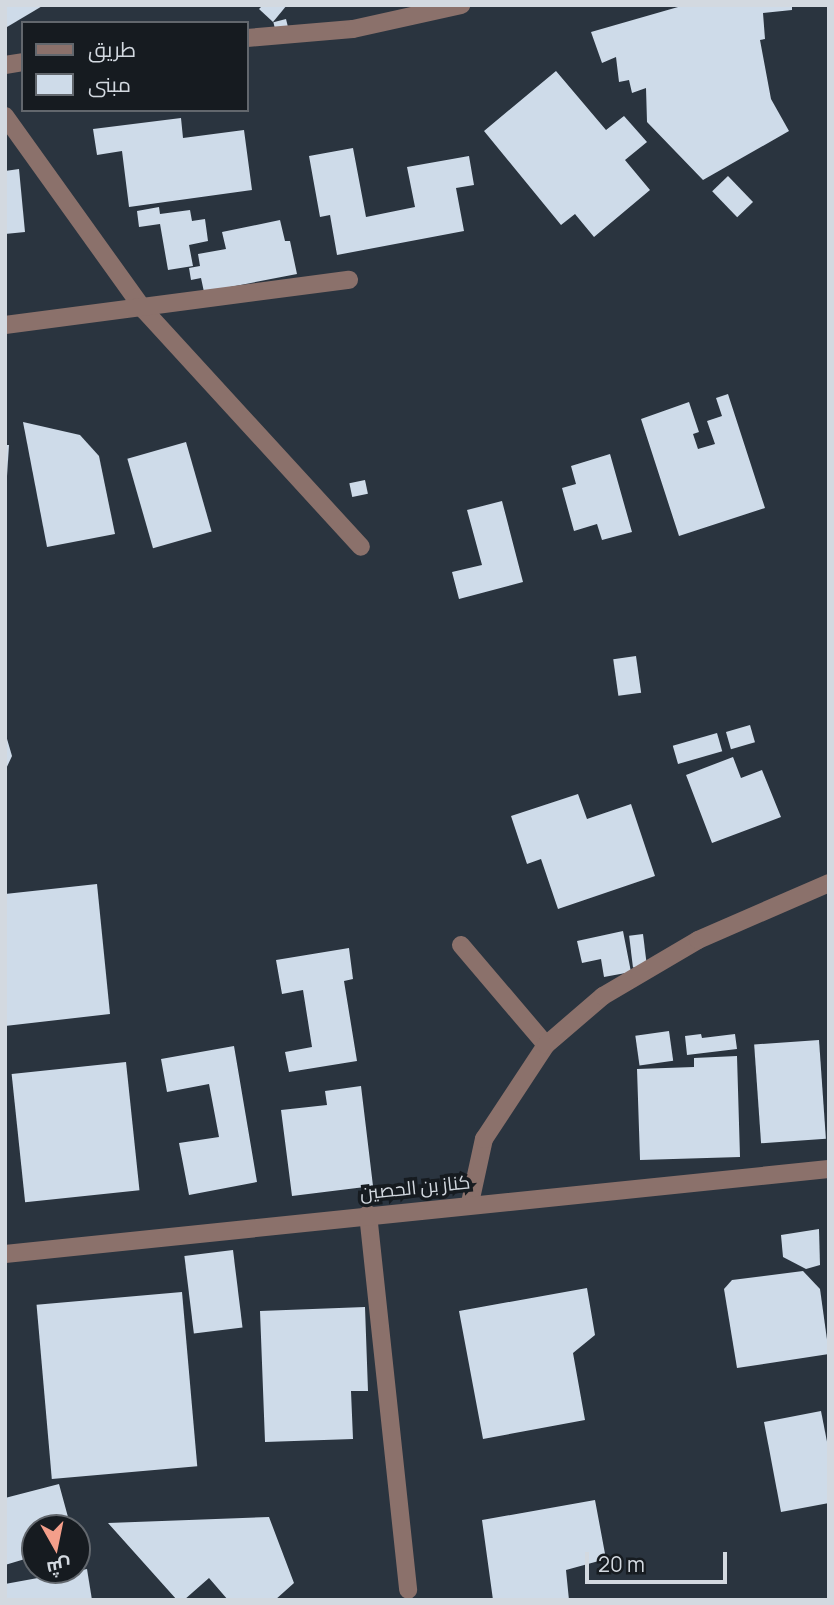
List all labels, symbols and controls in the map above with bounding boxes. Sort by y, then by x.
legend [21,21,248,112]
text: طريق [88,35,136,63]
text: مبنى [88,70,131,98]
street label: كناز بن الحصين [359,1171,471,1205]
north arrow [21,1514,91,1584]
scale bar [589,1538,731,1582]
text: 20 m [598,1550,645,1578]
text: ش [45,1553,73,1583]

